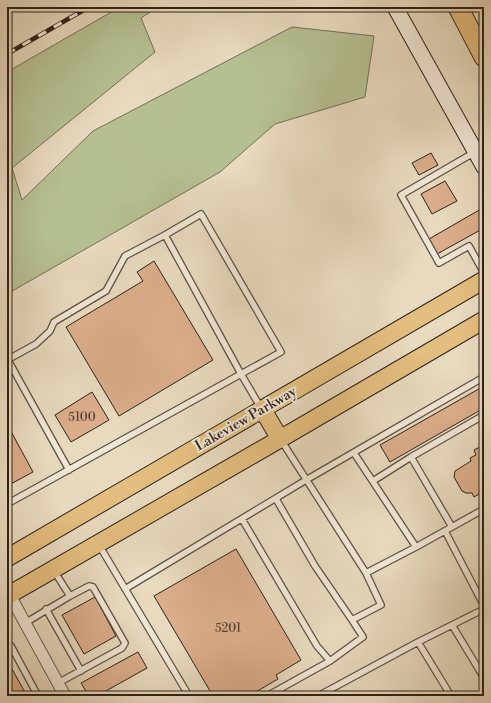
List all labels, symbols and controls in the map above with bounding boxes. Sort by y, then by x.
street label: Lakeview Parkway [192,383,300,455]
house number: 5100 [68,410,96,425]
house number: 5201 [215,621,242,636]

